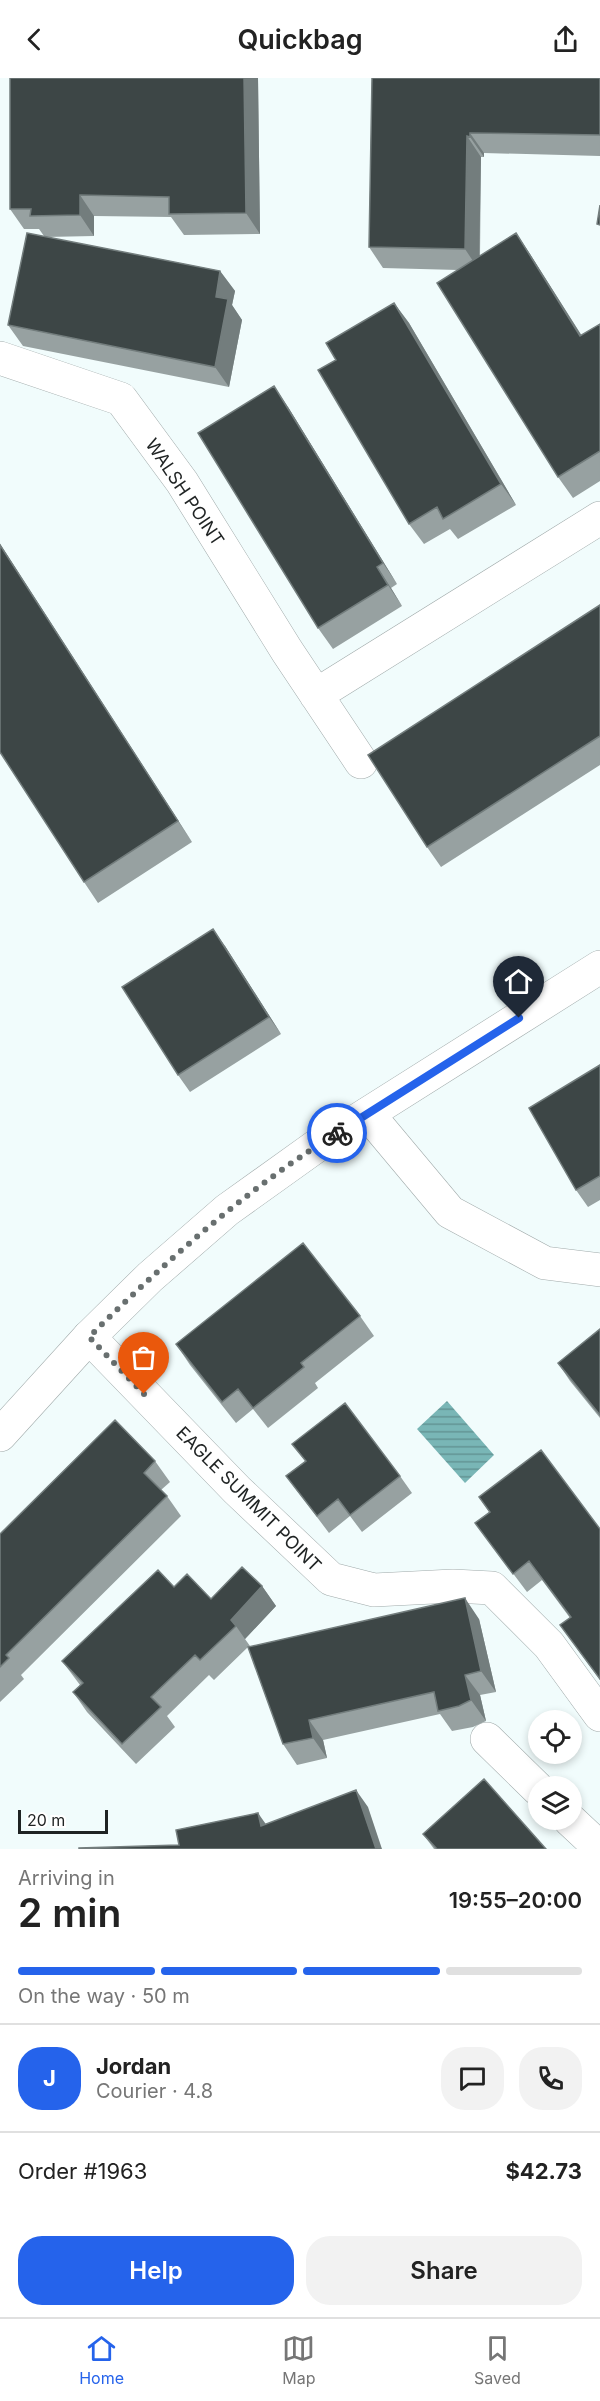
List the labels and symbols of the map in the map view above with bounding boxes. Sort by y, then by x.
street label: WALSH POINT [141,434,229,550]
pin [493,956,544,1018]
courier [307,1103,367,1163]
pin [118,1332,169,1394]
street label: EAGLE SUMMIT POINT [172,1422,326,1576]
scale bar [18,1807,108,1834]

